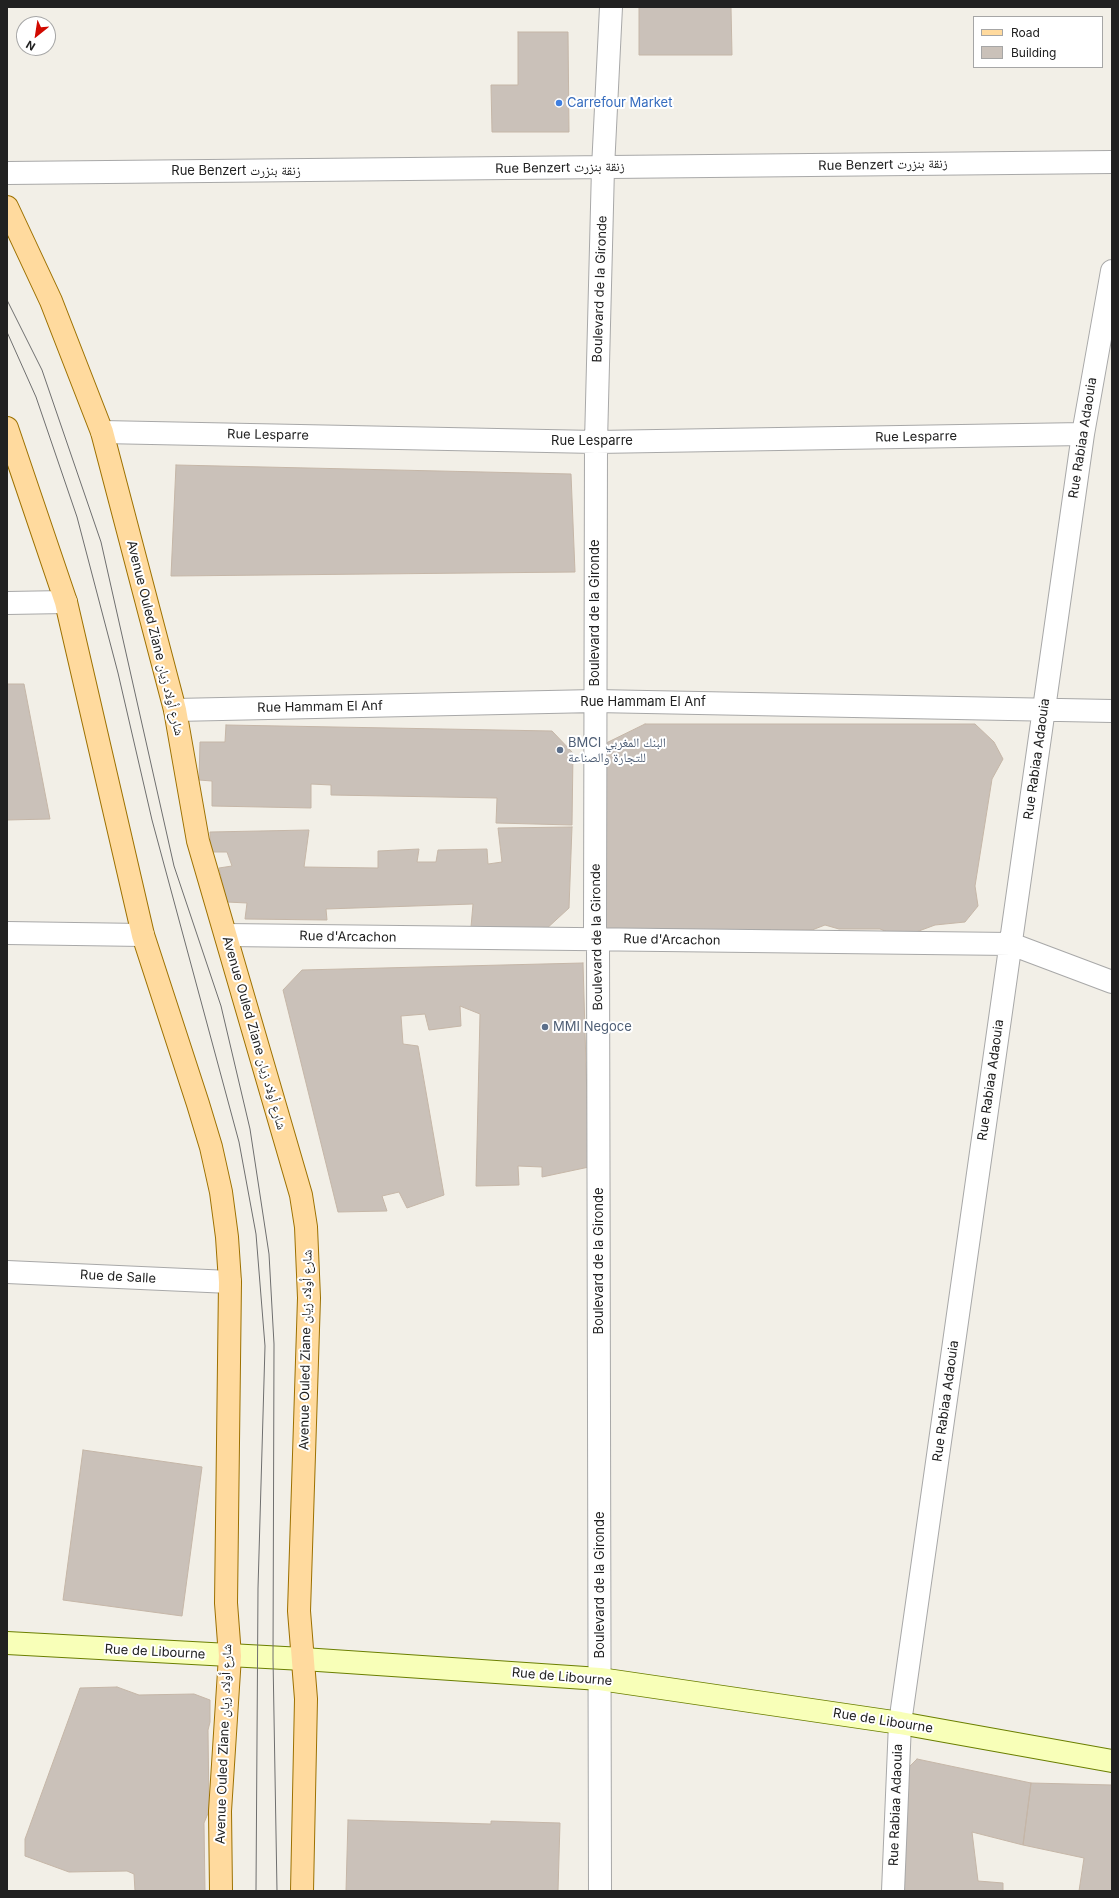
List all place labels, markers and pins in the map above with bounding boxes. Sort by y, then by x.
place label: Carrefour Market [567,95,672,111]
marker: Carrefour Market [554,98,564,108]
place label: BMCI البنك المغربي للتجارة والصناعة [568,735,666,766]
marker: BMCI البنك المغربي للتجارة والصناعة [555,745,565,755]
place label: MMI Negoce [553,1019,632,1035]
marker: MMI Negoce [540,1022,550,1032]

